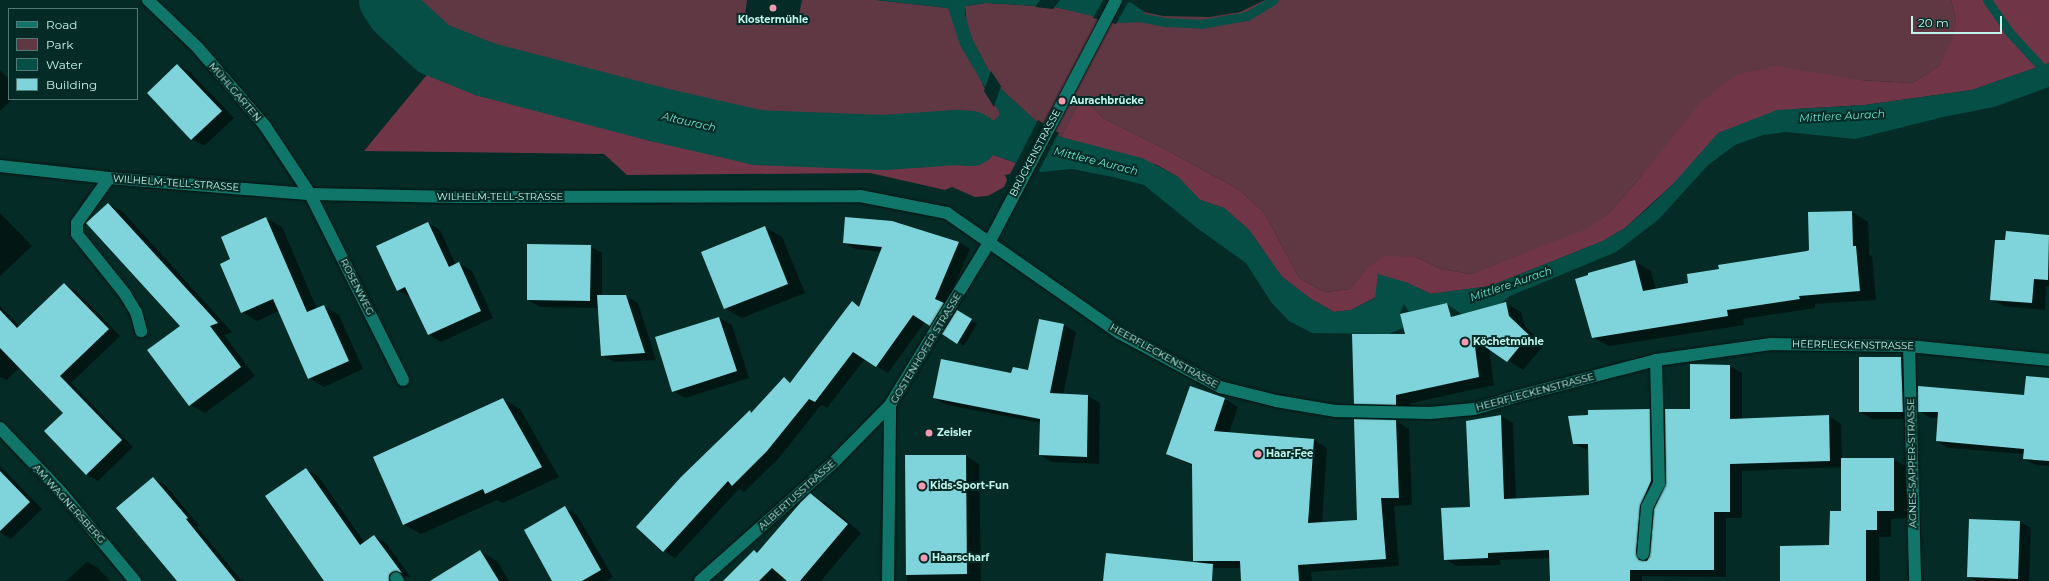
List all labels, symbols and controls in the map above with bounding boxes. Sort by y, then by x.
marker: Klostermühle [768,3,778,13]
legend [8,8,138,100]
scale bar [1913,8,2004,34]
place label: Klostermühle [738,14,808,26]
text: 20 m [1918,15,1949,30]
text: Road [46,17,77,32]
text: Park [46,37,73,52]
text: Water [46,57,82,72]
street label: MÜHLGARTEN [206,60,264,124]
text: Building [46,77,97,92]
place label: Aurachbrücke [1070,95,1144,107]
marker: Aurachbrücke [1057,96,1067,106]
street label: BRÜCKENSTRASSE [1007,107,1063,199]
water label: Mittlere Aurach [1799,107,1885,125]
water label: Altaurach [661,109,717,135]
water label: Mittlere Aurach [1053,144,1139,178]
street label: WILHELM-TELL-STRASSE [112,173,240,193]
street label: WILHELM-TELL-STRASSE [437,191,563,203]
street label: ROSENWEG [338,257,376,317]
water label: Mittlere Aurach [1468,264,1554,304]
street label: GOSTENHOFER STRASSE [888,290,964,406]
street label: HEERFLECKENSTRASSE [1108,321,1220,391]
place label: Köchetmühle [1473,336,1544,348]
marker: Köchetmühle [1460,337,1470,347]
street label: HEERFLECKENSTRASSE [1792,338,1914,352]
street label: HEERFLECKENSTRASSE [1475,370,1595,414]
street label: AGNES-SAPPER-STRASSE [1905,398,1919,528]
place label: Zeisler [937,427,972,439]
marker: Zeisler [924,428,934,438]
place label: Haar-Fee [1266,448,1313,460]
marker: Haar-Fee [1253,449,1263,459]
street label: ALBERTUSSTRASSE [756,457,838,533]
street label: AM WAGNERSBERG [30,462,108,546]
place label: Kids-Sport-Fun [930,480,1009,492]
marker: Kids-Sport-Fun [917,481,927,491]
place label: Haarscharf [932,552,989,564]
marker: Haarscharf [919,553,929,563]

